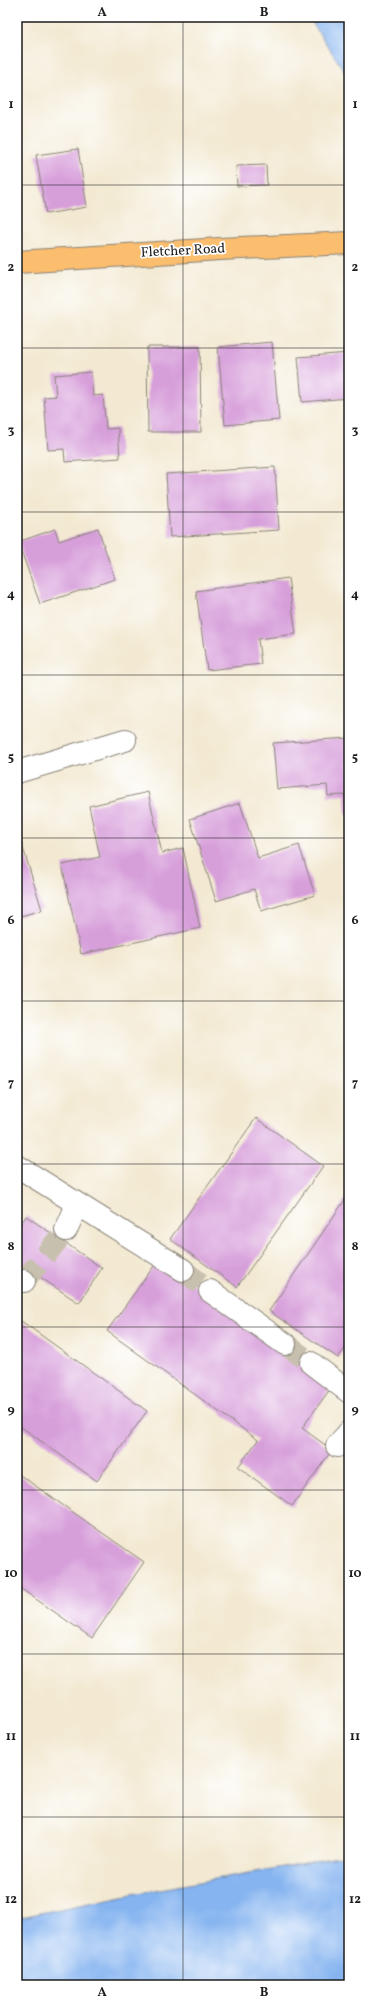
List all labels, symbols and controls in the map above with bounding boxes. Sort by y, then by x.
text: A [97,4,107,22]
text: B [260,4,269,22]
text: 1 [8,96,14,114]
text: 1 [352,96,358,114]
street label: Fletcher Road [140,239,226,263]
text: 2 [8,259,15,277]
text: 2 [352,259,359,277]
text: 3 [8,422,15,440]
text: 3 [352,422,359,440]
text: 4 [7,586,15,604]
text: 4 [351,586,359,604]
text: 5 [8,749,14,767]
text: 5 [352,749,358,767]
text: 6 [7,912,15,930]
text: 6 [351,912,359,930]
text: 7 [8,1075,14,1093]
text: 7 [352,1075,358,1093]
text: 8 [7,1238,15,1256]
text: 8 [351,1238,359,1256]
text: 9 [7,1401,15,1419]
text: 9 [351,1401,359,1419]
text: 10 [4,1565,18,1583]
text: 10 [348,1565,362,1583]
text: 11 [6,1728,16,1746]
text: 11 [350,1728,360,1746]
text: 12 [5,1891,17,1909]
text: 12 [349,1891,361,1909]
text: A [97,1984,107,2002]
text: B [260,1984,269,2002]

